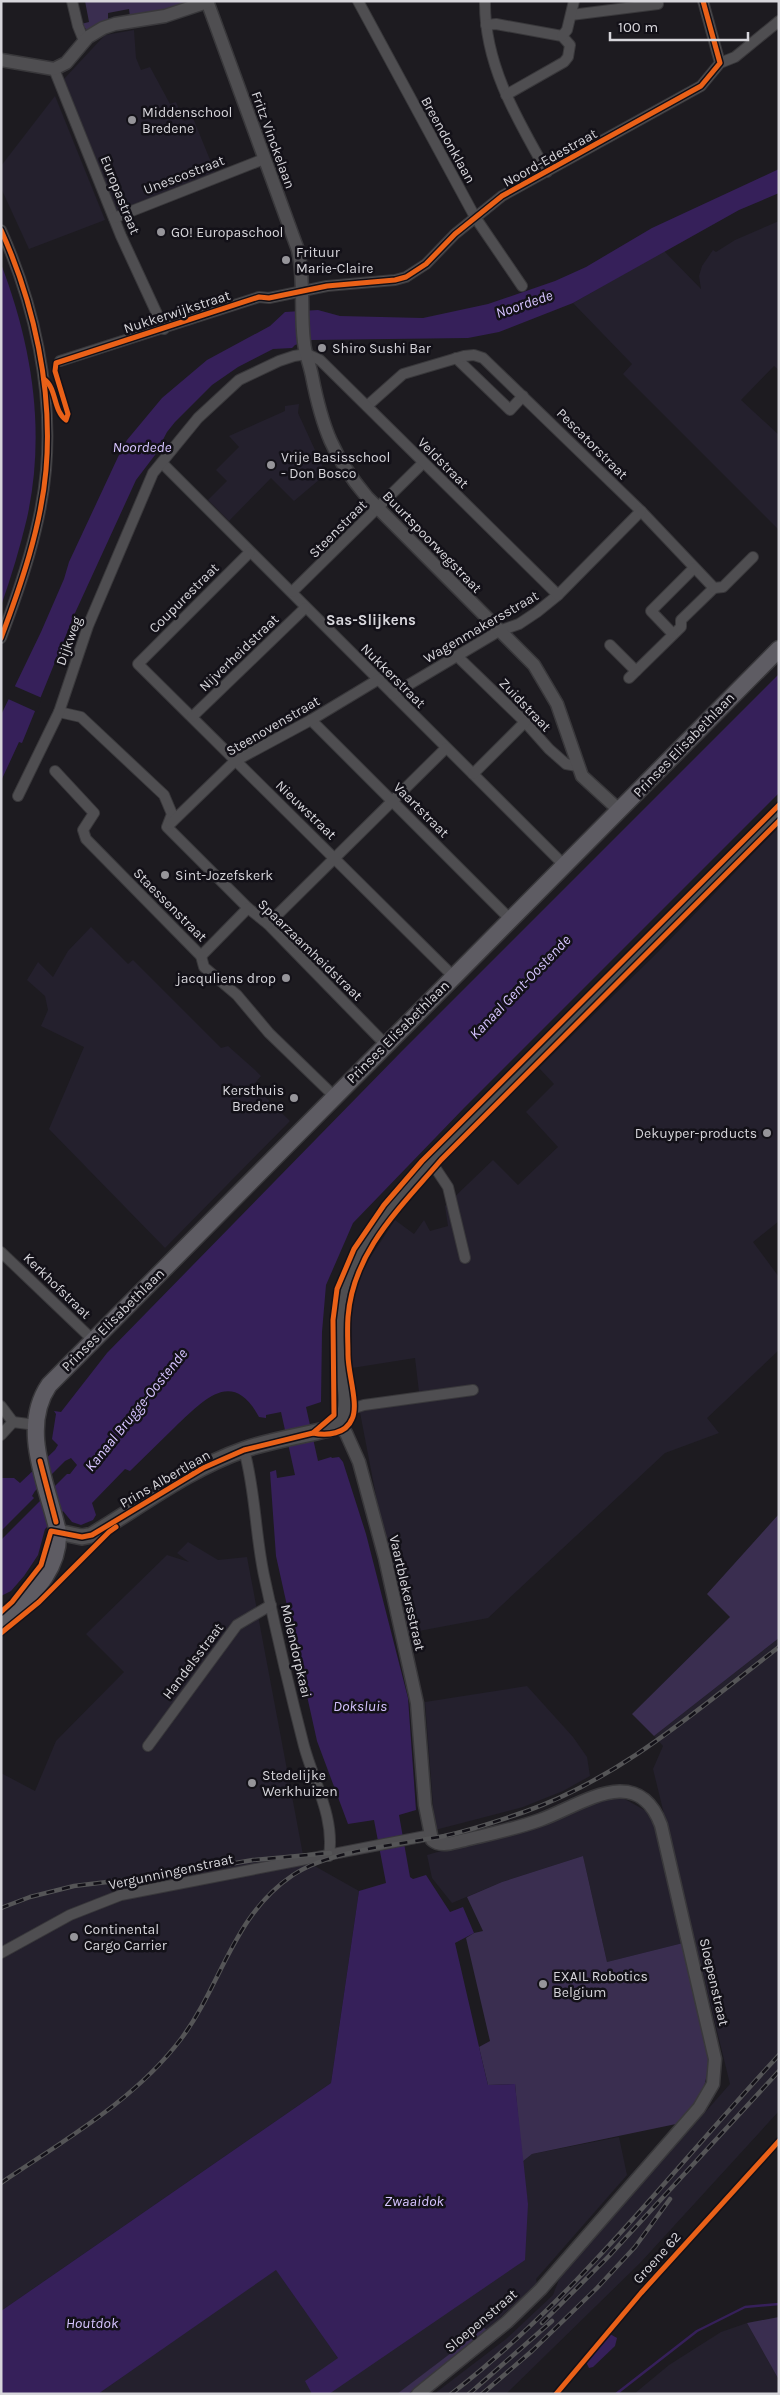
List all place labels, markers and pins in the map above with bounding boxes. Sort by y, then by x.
place label: Middenschool Bredene [142,104,233,137]
marker: Middenschool Bredene [126,114,138,126]
place label: GO! Europaschool [171,224,283,241]
marker: GO! Europaschool [155,226,167,238]
place label: Frituur Marie-Claire [296,244,374,277]
marker: Frituur Marie-Claire [280,254,292,266]
place label: Shiro Sushi Bar [332,340,432,357]
marker: Shiro Sushi Bar [316,342,328,354]
place label: Vrije Basisschool - Don Bosco [281,449,390,482]
marker: Vrije Basisschool - Don Bosco [265,459,277,471]
place label: Sint-Jozefskerk [175,867,273,884]
marker: Sint-Jozefskerk [159,869,171,881]
place label: jacquliens drop [174,970,276,987]
marker: jacquliens drop [280,972,292,984]
place label: Kersthuis Bredene [222,1082,284,1115]
marker: Kersthuis Bredene [288,1092,300,1104]
place label: Dekuyper-products [635,1125,757,1142]
marker: Dekuyper-products [761,1127,773,1139]
place label: Stedelijke Werkhuizen [262,1767,338,1800]
marker: Stedelijke Werkhuizen [246,1777,258,1789]
place label: Continental Cargo Carrier [84,1921,168,1954]
marker: Continental Cargo Carrier [68,1931,80,1943]
place label: EXAIL Robotics Belgium [553,1968,648,2001]
marker: EXAIL Robotics Belgium [537,1978,549,1990]

